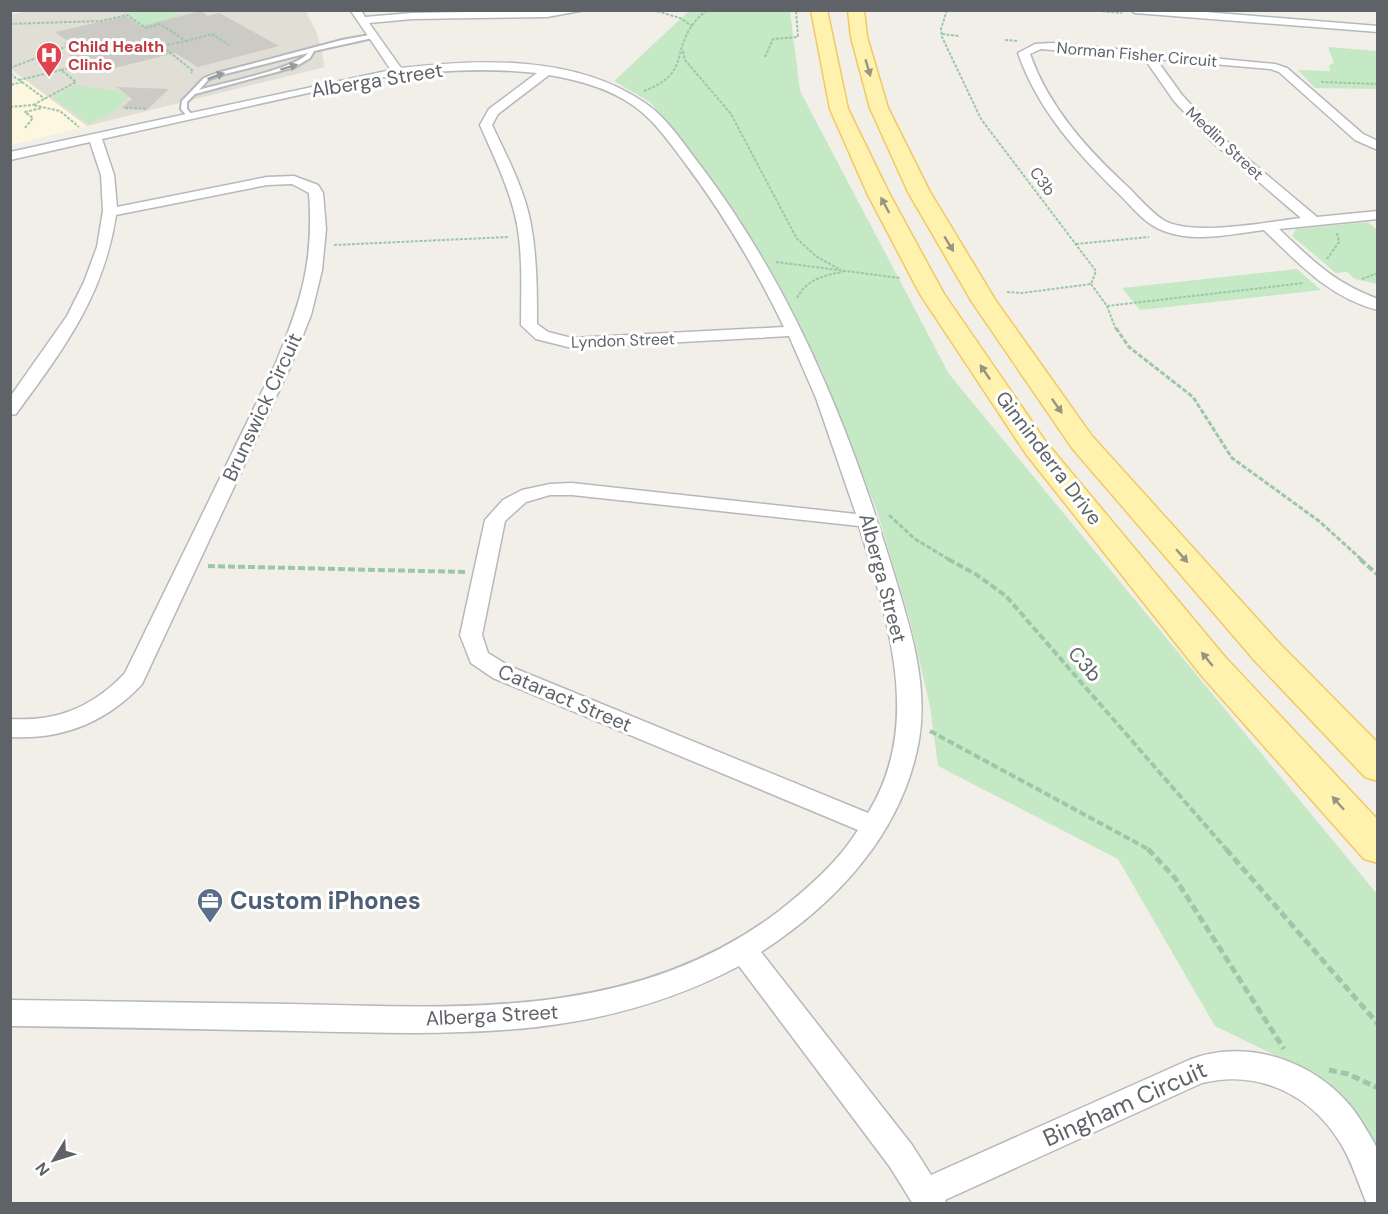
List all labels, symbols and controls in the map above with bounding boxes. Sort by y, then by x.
place label: Child Health Clinic [68,36,164,75]
street label: Norman Fisher Circuit [1056,37,1218,72]
hospital icon: Child Health Clinic [34,40,64,78]
street label: Alberga Street [309,57,445,103]
one-way arrow [864,59,873,77]
one-way arrow [280,61,298,71]
one-way arrow [207,70,225,80]
street label: Medlin Street [1181,102,1268,185]
street label: C3b [1025,163,1060,200]
one-way arrow [880,196,890,213]
one-way arrow [944,236,955,252]
street label: Lyndon Street [571,328,675,353]
street label: Brunswick Circuit [216,329,308,485]
one-way arrow [979,365,991,381]
street label: Ginninderra Drive [990,386,1108,530]
one-way arrow [1051,398,1063,414]
street label: Alberga Street [853,510,913,646]
one-way arrow [1175,548,1188,563]
street label: C3b [1062,641,1108,687]
one-way arrow [1201,651,1214,667]
street label: Cataract Street [494,658,636,738]
one-way arrow [1331,796,1345,811]
place label: Custom iPhones [230,885,421,916]
office icon: Custom iPhones [195,886,225,924]
street label: Alberga Street [425,999,559,1031]
street label: Bingham Circuit [1038,1054,1212,1154]
north arrow [24,1130,84,1190]
text: N [31,1158,54,1180]

